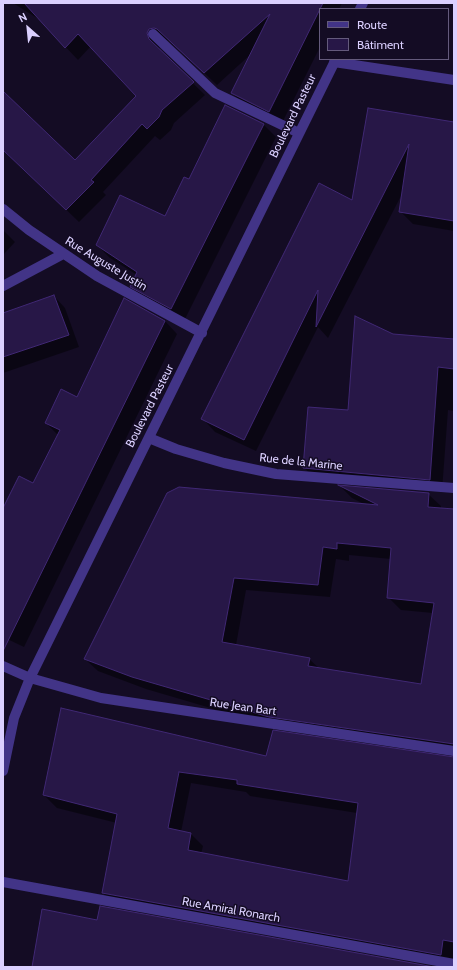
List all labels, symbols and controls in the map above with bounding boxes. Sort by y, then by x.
north arrow [8,8,48,48]
legend [319,8,449,60]
text: N [16,9,29,25]
text: Route [357,17,387,32]
text: Bâtiment [357,37,404,52]
street label: Boulevard Pasteur [267,72,319,160]
street label: Rue Auguste Justin [62,234,150,294]
street label: Boulevard Pasteur [123,362,177,450]
street label: Rue de la Marine [259,450,343,474]
street label: Rue Jean Bart [209,695,277,719]
street label: Rue Amiral Ronarch [181,894,281,926]

